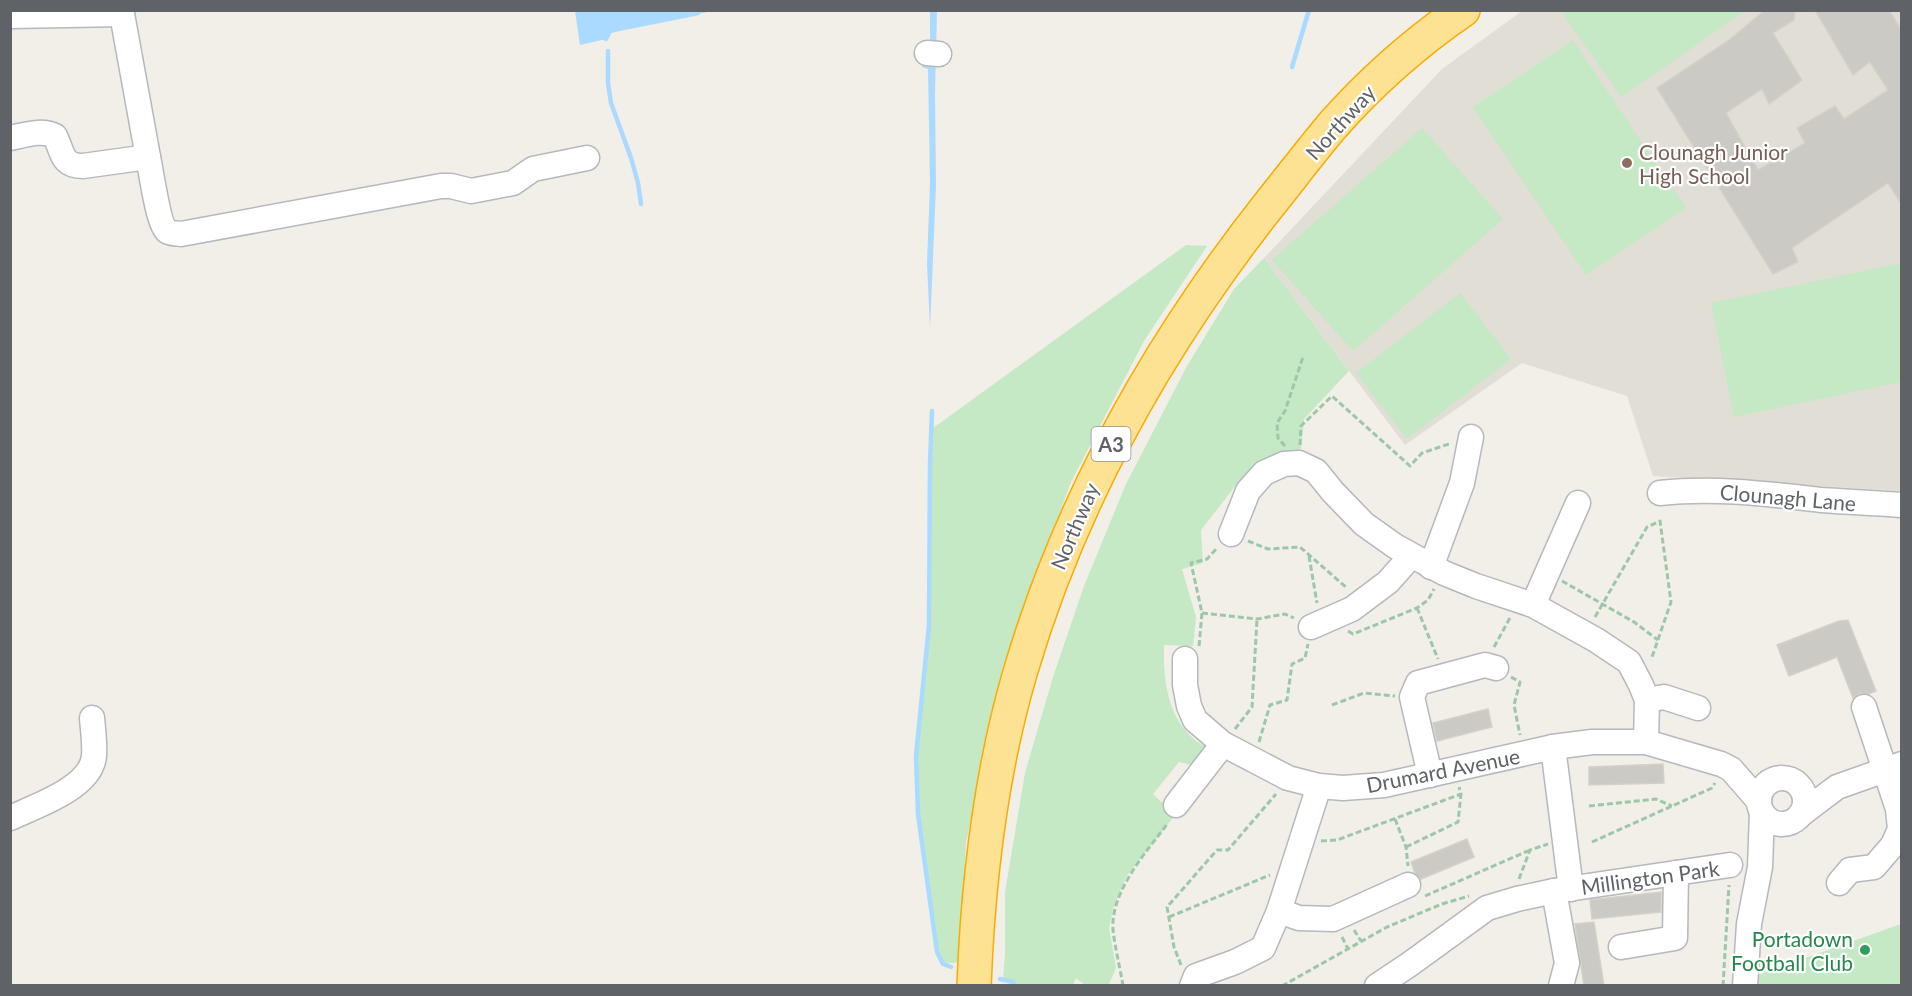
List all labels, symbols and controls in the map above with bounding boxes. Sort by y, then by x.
street label: Northway [1300,79,1380,164]
place label: Clounagh Junior High School [1639,139,1788,188]
marker: Clounagh Junior High School [1620,156,1634,170]
road number: A3 [1092,427,1130,461]
street label: Northway [1045,479,1104,573]
street label: Clounagh Lane [1719,479,1857,515]
street label: Drumard Avenue [1364,743,1522,797]
street label: Millington Park [1579,855,1721,899]
place label: Portadown Football Club [1731,926,1853,975]
marker: Portadown Football Club [1858,943,1872,957]

